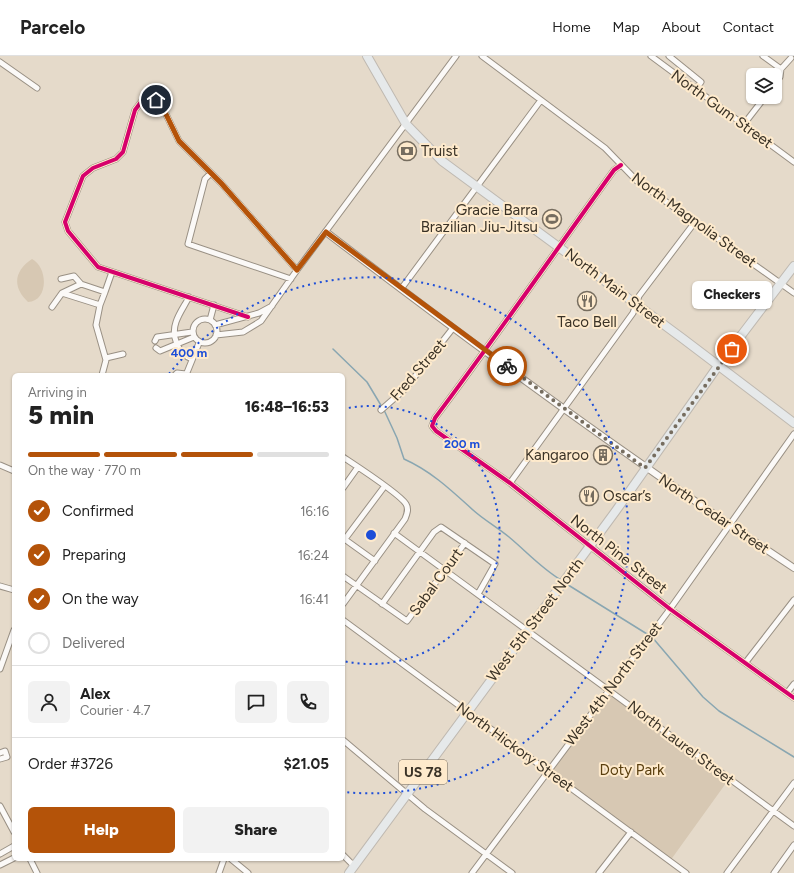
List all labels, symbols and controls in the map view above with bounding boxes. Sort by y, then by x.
text: Parcelo [20,16,85,39]
text: Home [552,19,591,36]
text: Map [613,19,640,36]
text: About [662,19,701,36]
text: Contact [723,19,774,36]
street label: North Gum Street [668,66,777,152]
map controls [746,68,782,104]
button: layers [746,68,782,104]
pin [139,83,173,117]
icon: home [145,89,167,111]
bank icon: Truist [396,140,418,162]
place label: Truist [421,142,458,160]
street label: North Magnolia Street [628,169,760,271]
place label: Gracie Barra Brazilian Jiu-Jitsu [421,201,538,236]
sports icon: Gracie Barra Brazilian Jiu-Jitsu [541,208,563,230]
street label: North Main Street [561,244,669,332]
callout: Checkers [692,281,772,309]
text: Checkers [704,287,760,302]
restaurant icon: Taco Bell [576,290,598,312]
place label: Taco Bell [557,313,617,331]
pin [715,332,749,366]
street label: Fred Street [386,335,450,404]
icon: bag [721,338,743,360]
text: 400 m [171,346,207,360]
courier [487,346,527,386]
icon: bike [496,355,518,377]
text: Arriving in [28,385,87,400]
text: 16:48–16:53 [245,398,329,416]
text: 5 min [28,399,94,431]
text: 200 m [444,437,480,451]
building icon: Kangaroo [592,444,614,466]
place label: Kangaroo [525,446,589,464]
text: On the way · 770 m [28,463,141,478]
street label: North Cedar Street [655,470,773,558]
restaurant icon: Oscar’s [578,485,600,507]
place label: Oscar’s [603,487,651,505]
icon: check [28,500,50,522]
text: Confirmed [62,502,134,520]
text: 16:16 [300,504,329,519]
street label: North Pine Street [567,511,671,597]
centre of rings [364,528,378,542]
icon: check [28,544,50,566]
street label: Sabal Court [406,545,467,619]
text: Preparing [62,546,126,564]
text: 16:24 [298,548,329,563]
street label: West 5th Street North [483,555,587,685]
icon: check [28,588,50,610]
text: On the way [62,590,139,608]
text: 16:41 [300,592,329,607]
street label: West 4th North Street [561,618,666,750]
text: Delivered [62,634,125,652]
button: person [28,681,70,723]
button: chat [235,681,277,723]
button: phone [287,681,329,723]
text: Alex [80,685,110,703]
street label: North Laurel Street [624,697,738,789]
street label: North Hickory Street [453,698,577,796]
text: Courier · 4.7 [80,703,151,718]
text: Order #3726 [28,755,113,773]
text: $21.05 [284,755,329,773]
road number: US 78 [399,760,447,784]
park label: Doty Park [600,761,665,779]
button: Help [28,807,175,853]
button: Share [183,807,329,853]

